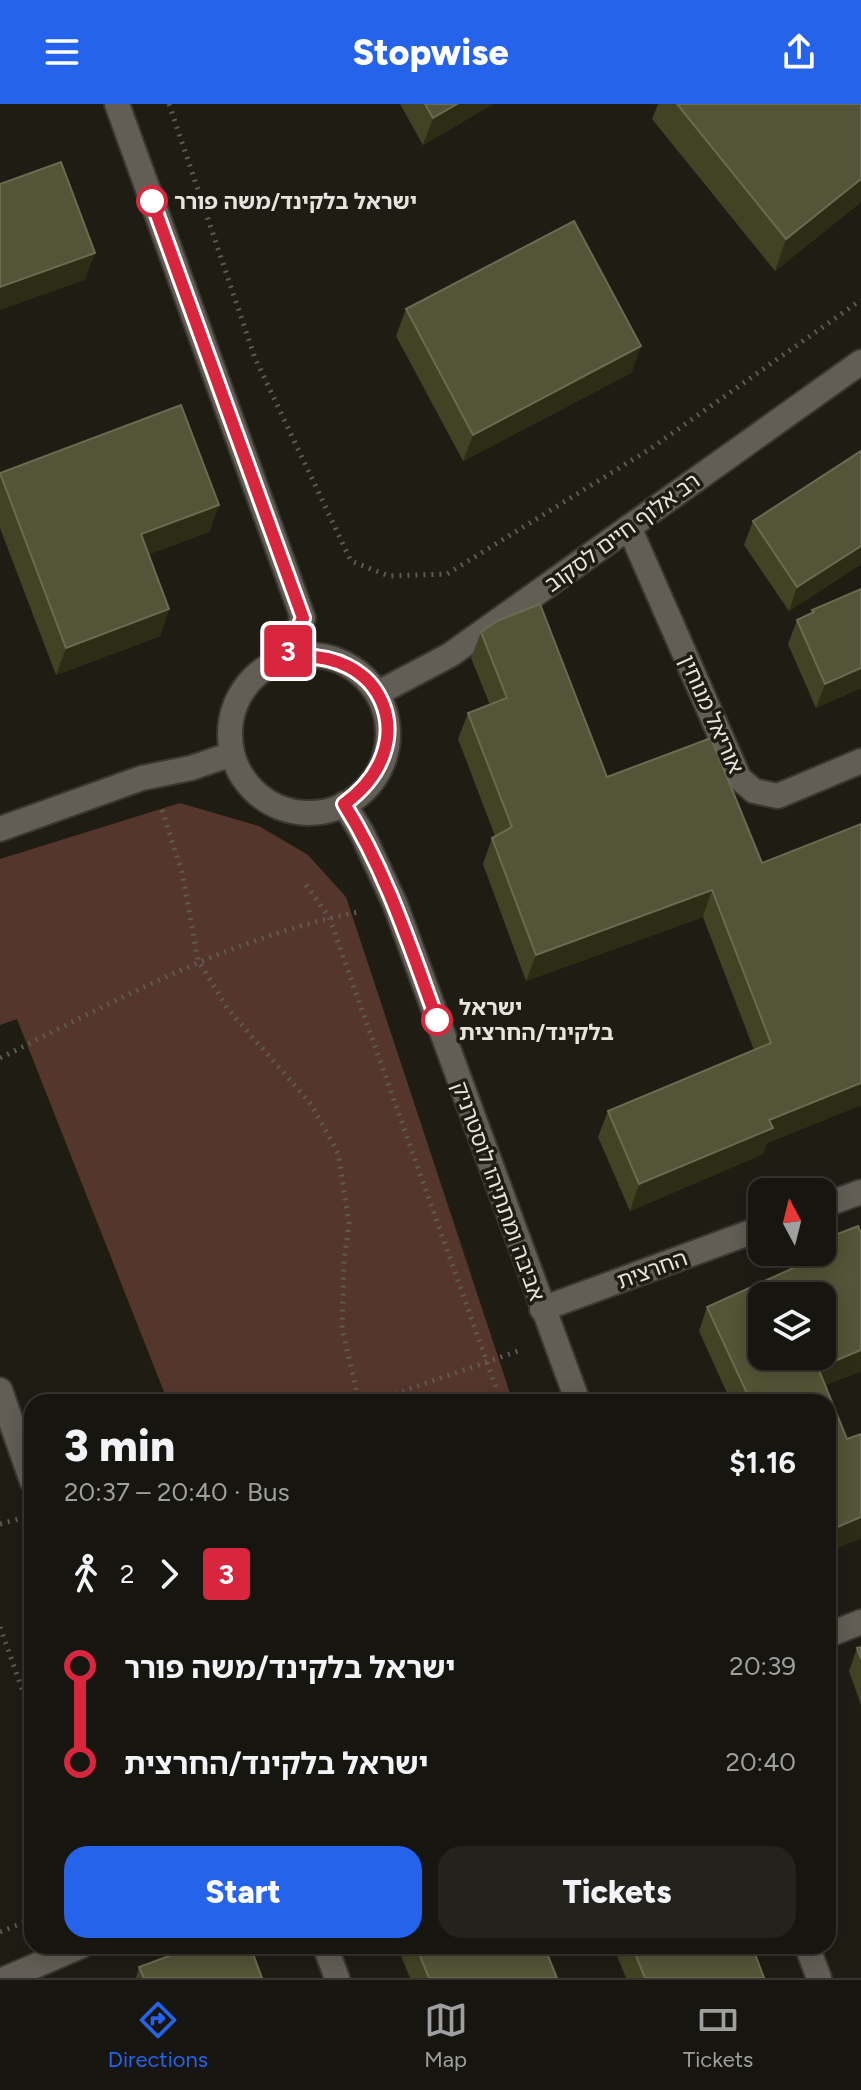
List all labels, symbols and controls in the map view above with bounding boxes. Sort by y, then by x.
icon: menu [40,30,84,74]
icon: share [777,30,821,74]
text: Stopwise [352,31,509,74]
marker: ישראל בלקינד/משה פורר [137,186,167,216]
place label: ישראל בלקינד/משה פורר [174,188,417,215]
street label: רב אלוף חיים לסקוב [539,467,705,598]
line badge: 3 [262,625,314,677]
text: 3 [280,634,296,668]
street label: אוריאל מנוחין [673,651,750,778]
place label: ישראל בלקינד/החרצית [459,994,614,1046]
marker: ישראל בלקינד/החרצית [422,1005,452,1035]
street label: אביבה ומתתיהו לוסטרניק [446,1078,551,1305]
north arrow [748,1178,836,1266]
map controls [748,1178,836,1370]
street label: החרצית [613,1244,691,1295]
button: layers [748,1282,836,1370]
text: 3 min [64,1419,175,1472]
text: $1.16 [729,1444,796,1481]
text: 20:37 – 20:40 · Bus [64,1476,290,1508]
icon: walk [64,1552,108,1596]
icon: forward [147,1552,191,1596]
text: 3 [219,1557,234,1591]
text: 2 [120,1558,135,1590]
text: ישראל בלקינד/משה פורר [124,1649,455,1686]
text: 20:39 [729,1650,796,1682]
text: ישראל בלקינד/החרצית [124,1745,429,1782]
text: 20:40 [725,1746,796,1778]
button: Start [64,1846,422,1938]
button: Tickets [438,1846,796,1938]
tab: Directions [108,1998,208,2073]
tab: Map [424,1998,468,2073]
tab: Tickets [683,1998,753,2073]

